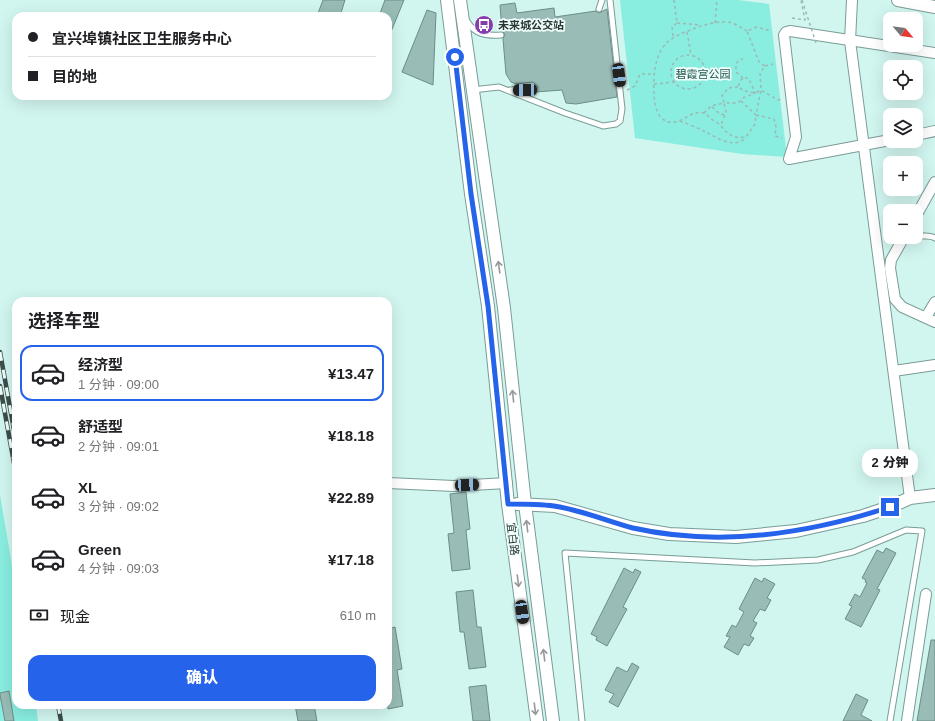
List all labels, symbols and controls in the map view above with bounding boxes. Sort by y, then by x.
north arrow [883,12,923,52]
map controls [883,12,923,244]
bus stop icon: 未来城公交站 [473,14,495,36]
place label: 未来城公交站 [498,19,564,31]
text: 宜兴埠镇社区卫生服务中心 [52,30,232,47]
route start [446,48,464,66]
button: locate [883,60,923,100]
car [612,62,626,88]
text: 目的地 [52,68,97,85]
park label: 碧霞宫公园 [676,68,731,80]
car [513,84,537,96]
button: layers [883,108,923,148]
button: + [883,156,923,196]
button: − [883,204,923,244]
one-way arrow [495,261,503,274]
text: 选择车型 [28,311,100,331]
icon: car [30,355,66,391]
text: 经济型 [78,356,123,373]
text: ¥13.47 [328,365,374,382]
text: 1 分钟 · 09:00 [78,377,159,392]
one-way arrow [510,390,517,403]
icon: car [30,417,66,453]
text: 舒适型 [78,418,123,435]
text: ¥18.18 [328,427,374,444]
text: 2 分钟 · 09:01 [78,439,159,454]
callout: 2 分钟 [862,449,918,477]
text: 2 分钟 [872,455,908,470]
car [455,478,479,492]
icon: car [30,479,66,515]
text: XL [78,479,97,496]
text: ¥22.89 [328,489,374,506]
route end [881,498,899,516]
text: 3 分钟 · 09:02 [78,499,159,514]
one-way arrow [523,520,531,533]
street label: 宜白路 [505,522,521,556]
icon: car [30,541,66,577]
text: Green [78,541,121,558]
text: ¥17.18 [328,551,374,568]
text: 4 分钟 · 09:03 [78,561,159,576]
one-way arrow [515,574,522,587]
car [514,599,530,625]
icon: cash [28,604,50,626]
text: 现金 [60,608,90,625]
text: 610 m [340,608,376,623]
one-way arrow [540,648,548,661]
button: 确认 [28,655,376,701]
one-way arrow [531,703,539,716]

